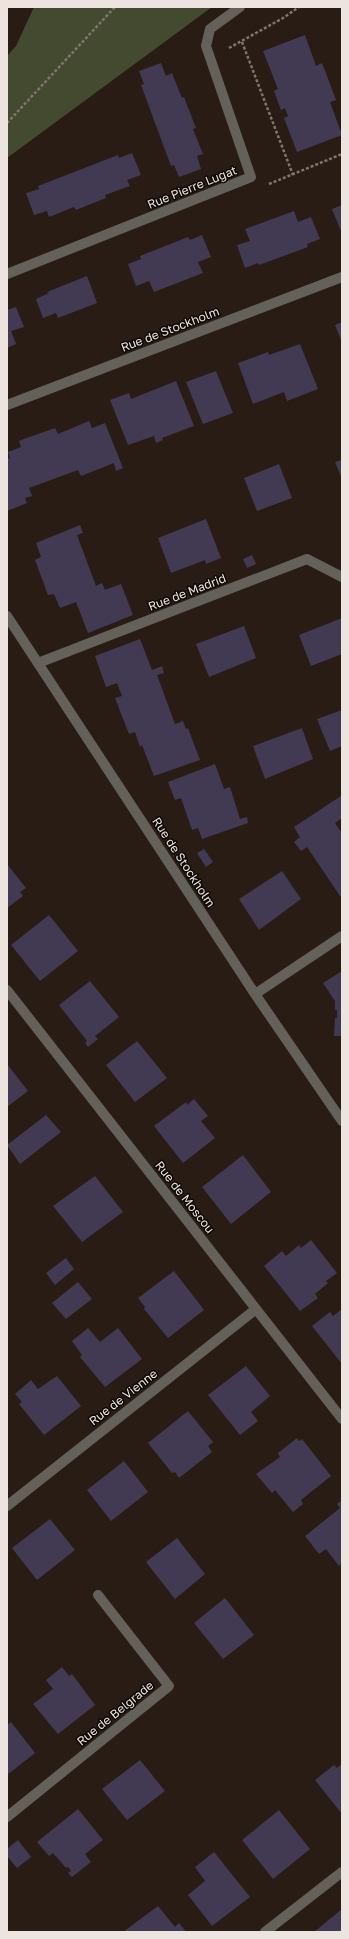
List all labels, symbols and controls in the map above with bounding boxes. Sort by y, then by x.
street label: Rue Pierre Lugat [145,162,239,212]
street label: Rue de Stockholm [119,303,221,355]
street label: Rue de Madrid [146,570,228,614]
street label: Rue de Stockholm [149,814,219,910]
street label: Rue de Moscou [152,1158,218,1236]
street label: Rue de Vienne [86,1366,160,1428]
street label: Rue de Belgrade [74,1677,156,1748]

